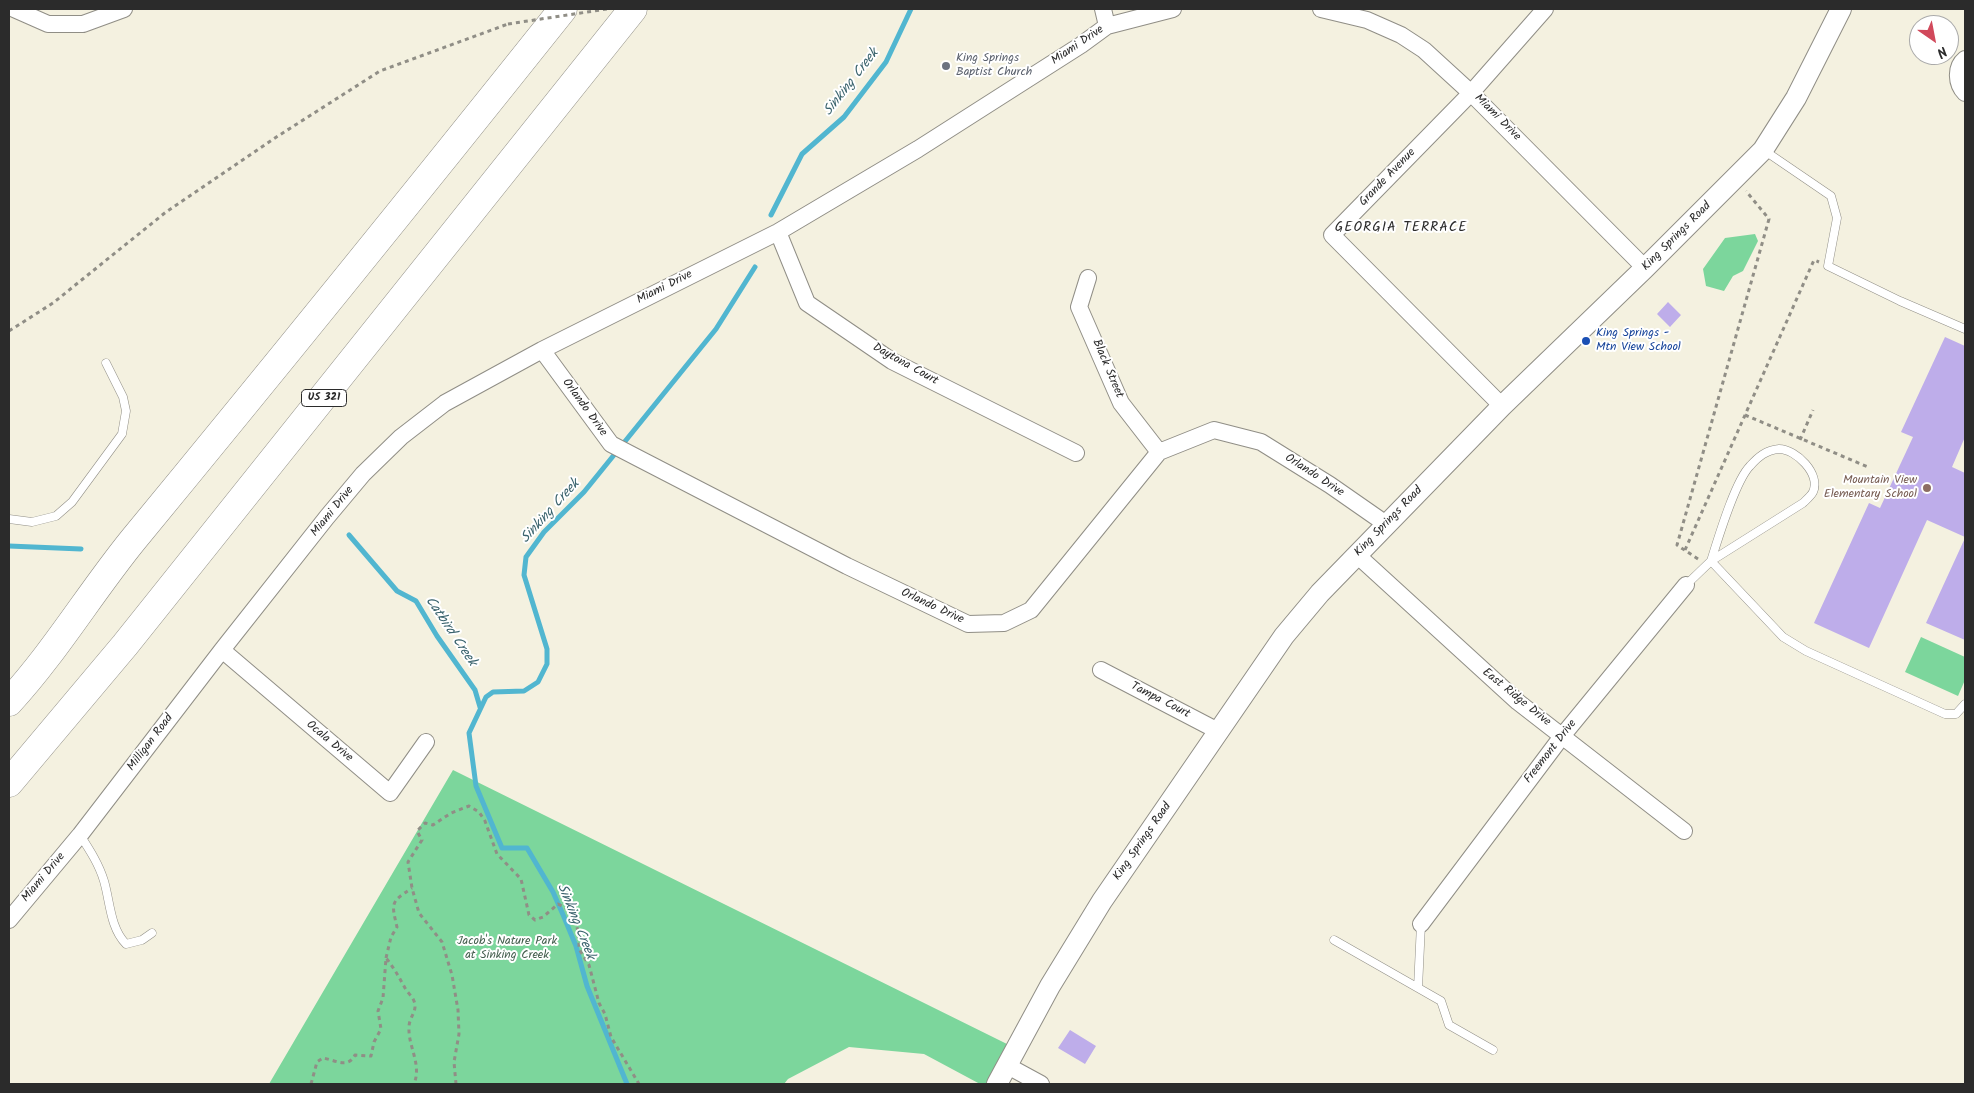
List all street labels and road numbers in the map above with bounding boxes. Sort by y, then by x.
street label: Miami Drive [1049,23,1107,69]
street label: Miami Drive [1471,92,1523,144]
street label: Grande Avenue [1357,146,1419,210]
street label: King Springs Road [1639,199,1715,275]
street label: Miami Drive [635,268,695,308]
street label: Black Street [1088,337,1126,401]
street label: Daytona Court [870,341,940,389]
street label: Orlando Drive [558,376,610,440]
road number: US 321 [302,389,346,406]
street label: Orlando Drive [1282,452,1346,500]
street label: Miami Drive [308,484,358,540]
street label: King Springs Road [1352,484,1426,560]
street label: Orlando Drive [898,586,966,628]
street label: East Ridge Drive [1479,666,1553,730]
street label: Tampa Court [1128,680,1192,722]
street label: Milligan Road [125,712,177,774]
street label: Freemont Drive [1522,717,1580,787]
street label: Ocala Drive [303,718,355,766]
street label: King Springs Road [1111,800,1175,884]
street label: Miami Drive [19,850,69,906]

